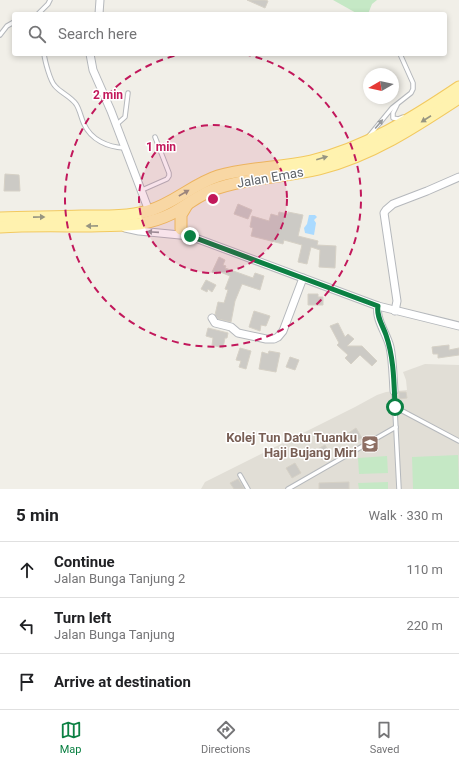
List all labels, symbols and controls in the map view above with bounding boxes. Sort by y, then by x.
search box [12,12,447,56]
icon: search [26,23,48,45]
text: Search here [58,25,137,43]
north arrow [363,68,399,104]
text: 2 min [93,88,123,102]
one-way arrow [420,116,432,123]
one-way arrow [374,119,383,130]
text: 1 min [146,140,176,154]
one-way arrow [316,154,329,160]
street label: Jalan Emas [236,164,305,191]
one-way arrow [178,190,190,197]
centre of rings [206,192,220,206]
one-way arrow [33,214,46,220]
one-way arrow [85,223,98,229]
route end [181,227,199,245]
one-way arrow [147,229,159,236]
route start [386,398,404,416]
place label: Kolej Tun Datu Tuanku Haji Bujang Miri [226,430,357,460]
school or university icon: Kolej Tun Datu Tuanku Haji Bujang Miri [360,434,380,454]
text: 5 min [16,505,59,525]
text: Walk · 330 m [368,508,443,523]
text: Continue [54,553,115,571]
icon: ahead [16,559,38,581]
text: 110 m [406,562,443,577]
text: Jalan Bunga Tanjung 2 [54,571,185,586]
text: Turn left [54,609,111,627]
icon: left [16,615,38,637]
text: 220 m [406,618,443,633]
text: Jalan Bunga Tanjung [54,627,175,642]
icon: arrive [16,671,38,693]
text: Arrive at destination [54,673,191,691]
tab: Map [60,719,82,756]
tab: Directions [201,719,250,756]
tab: Saved [370,719,399,756]

